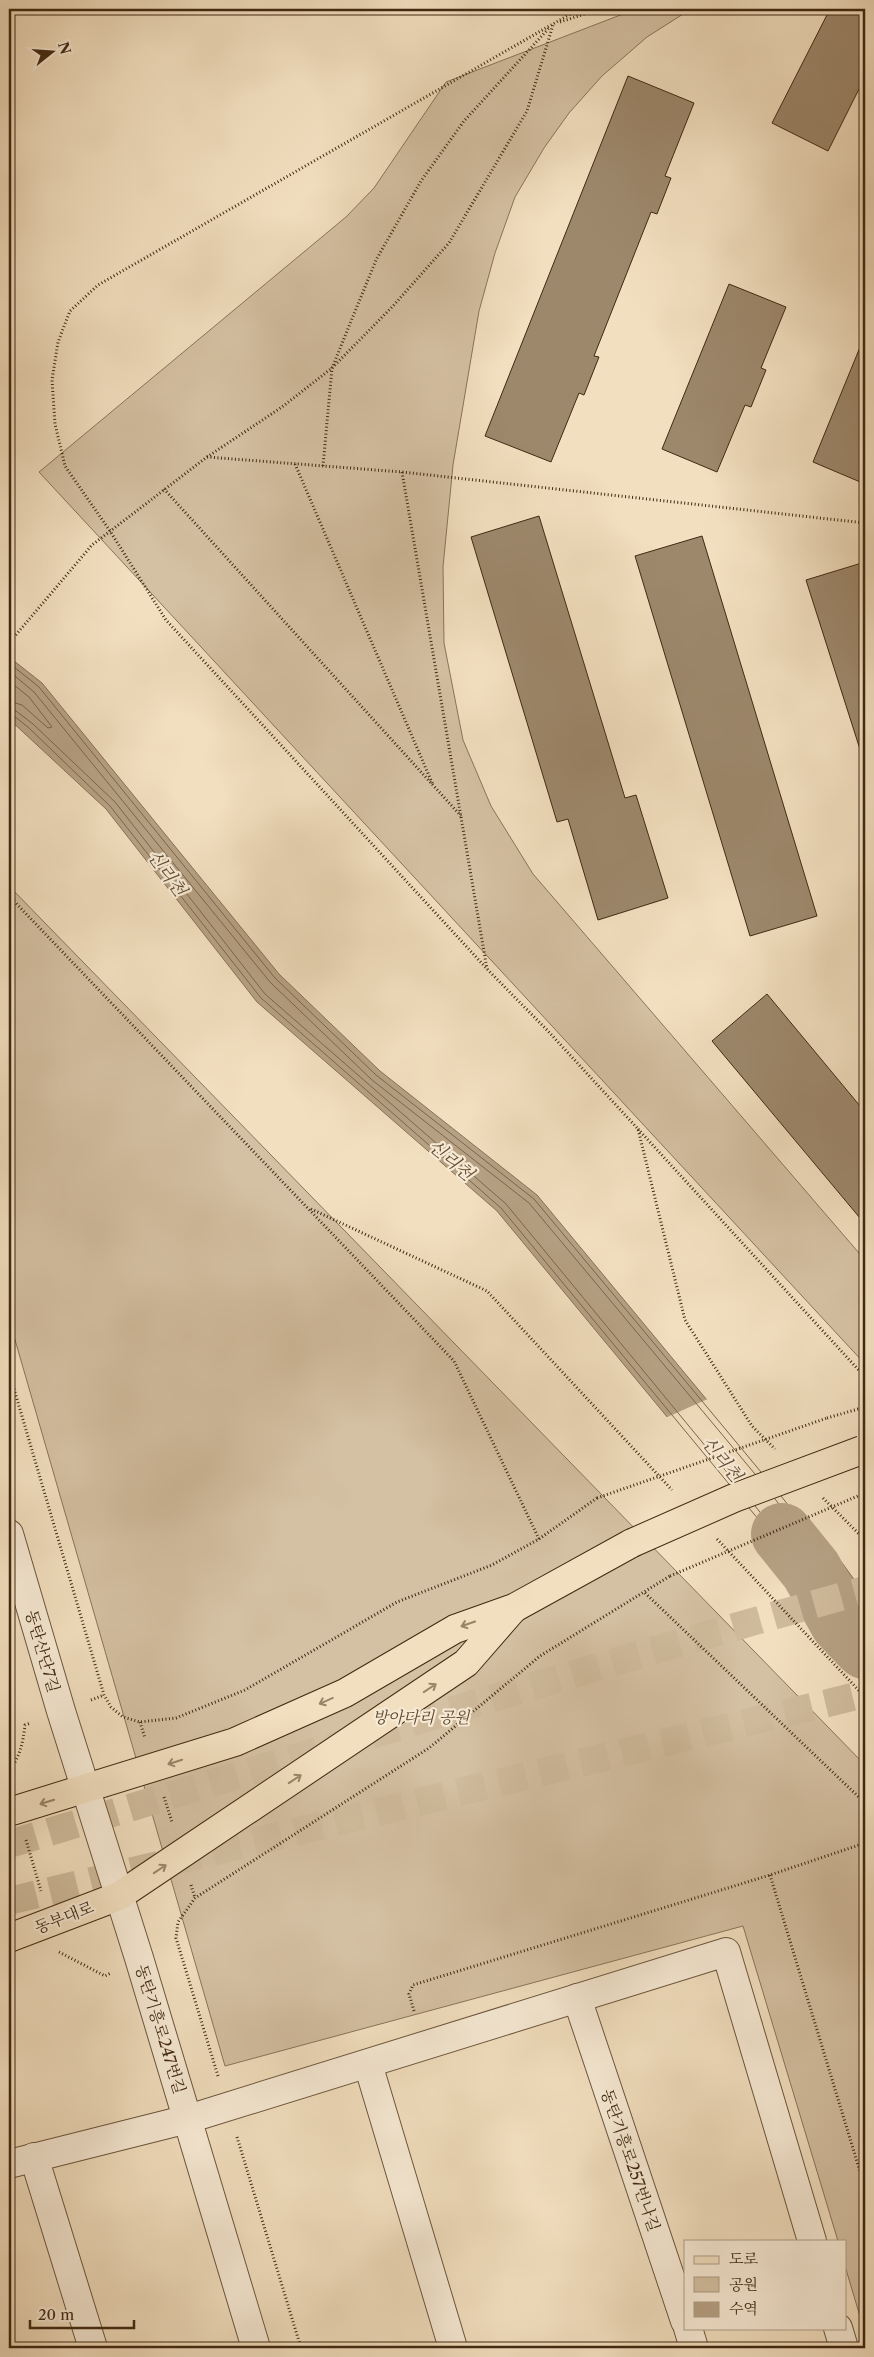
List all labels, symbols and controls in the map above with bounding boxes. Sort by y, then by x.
north arrow [28,28,78,78]
text: N [54,40,75,57]
water label: 신리천 [143,845,192,902]
water label: 신리천 [424,1135,479,1186]
water label: 신리천 [697,1432,748,1487]
street label: 동탄산단7길 [22,1607,64,1695]
one-way arrow [461,1620,476,1629]
one-way arrow [422,1683,436,1693]
one-way arrow [319,1697,334,1707]
park label: 방아다리 공원 [372,1707,471,1727]
one-way arrow [167,1757,183,1767]
one-way arrow [288,1774,302,1784]
one-way arrow [40,1797,56,1807]
one-way arrow [153,1864,167,1874]
street label: 동부대로 [32,1896,97,1937]
street label: 동탄기흥로247번길 [132,1962,190,2096]
street label: 동탄기흥로257번나길 [597,2086,665,2234]
legend [684,2240,846,2330]
text: 도로 [729,2249,758,2268]
text: 공원 [729,2275,758,2294]
scale bar [30,2297,134,2329]
text: 수역 [729,2299,758,2318]
text: 20 m [38,2305,74,2324]

